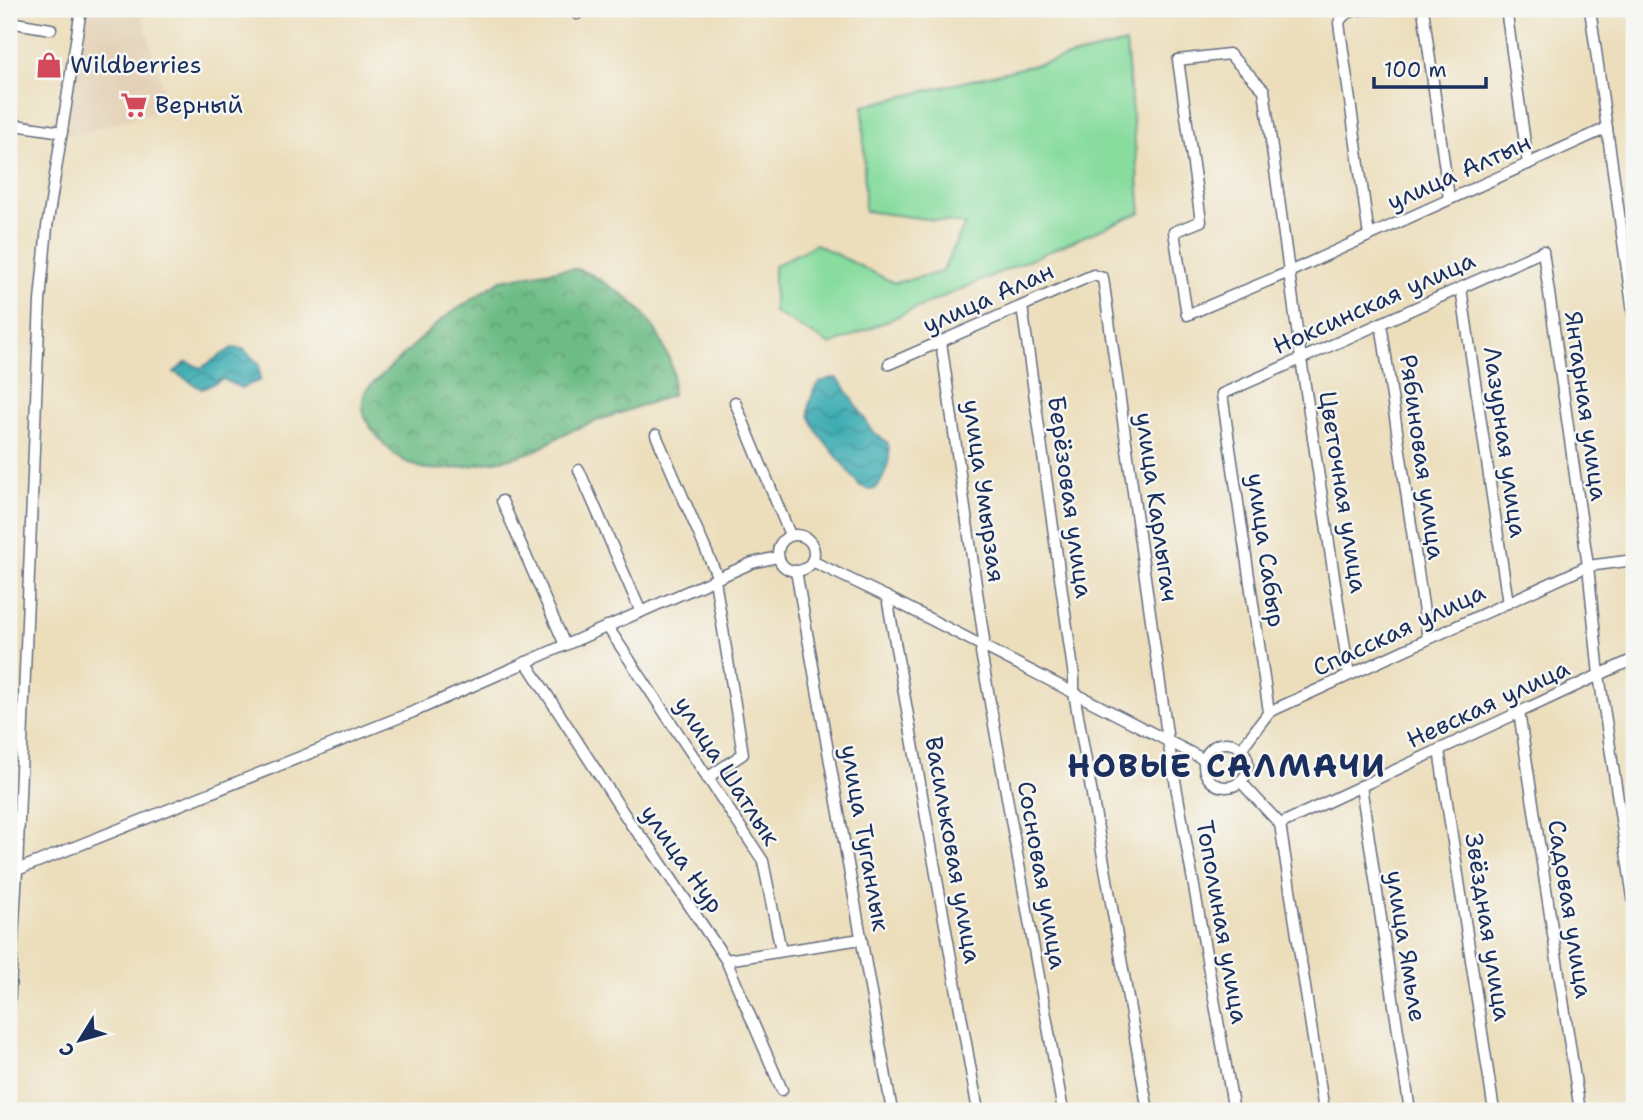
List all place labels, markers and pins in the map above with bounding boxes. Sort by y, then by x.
place label: Wildberries [70,49,202,81]
shop icon: Wildberries [34,50,64,80]
place label: Верный [155,89,243,121]
supermarket icon: Верный [119,90,149,120]

